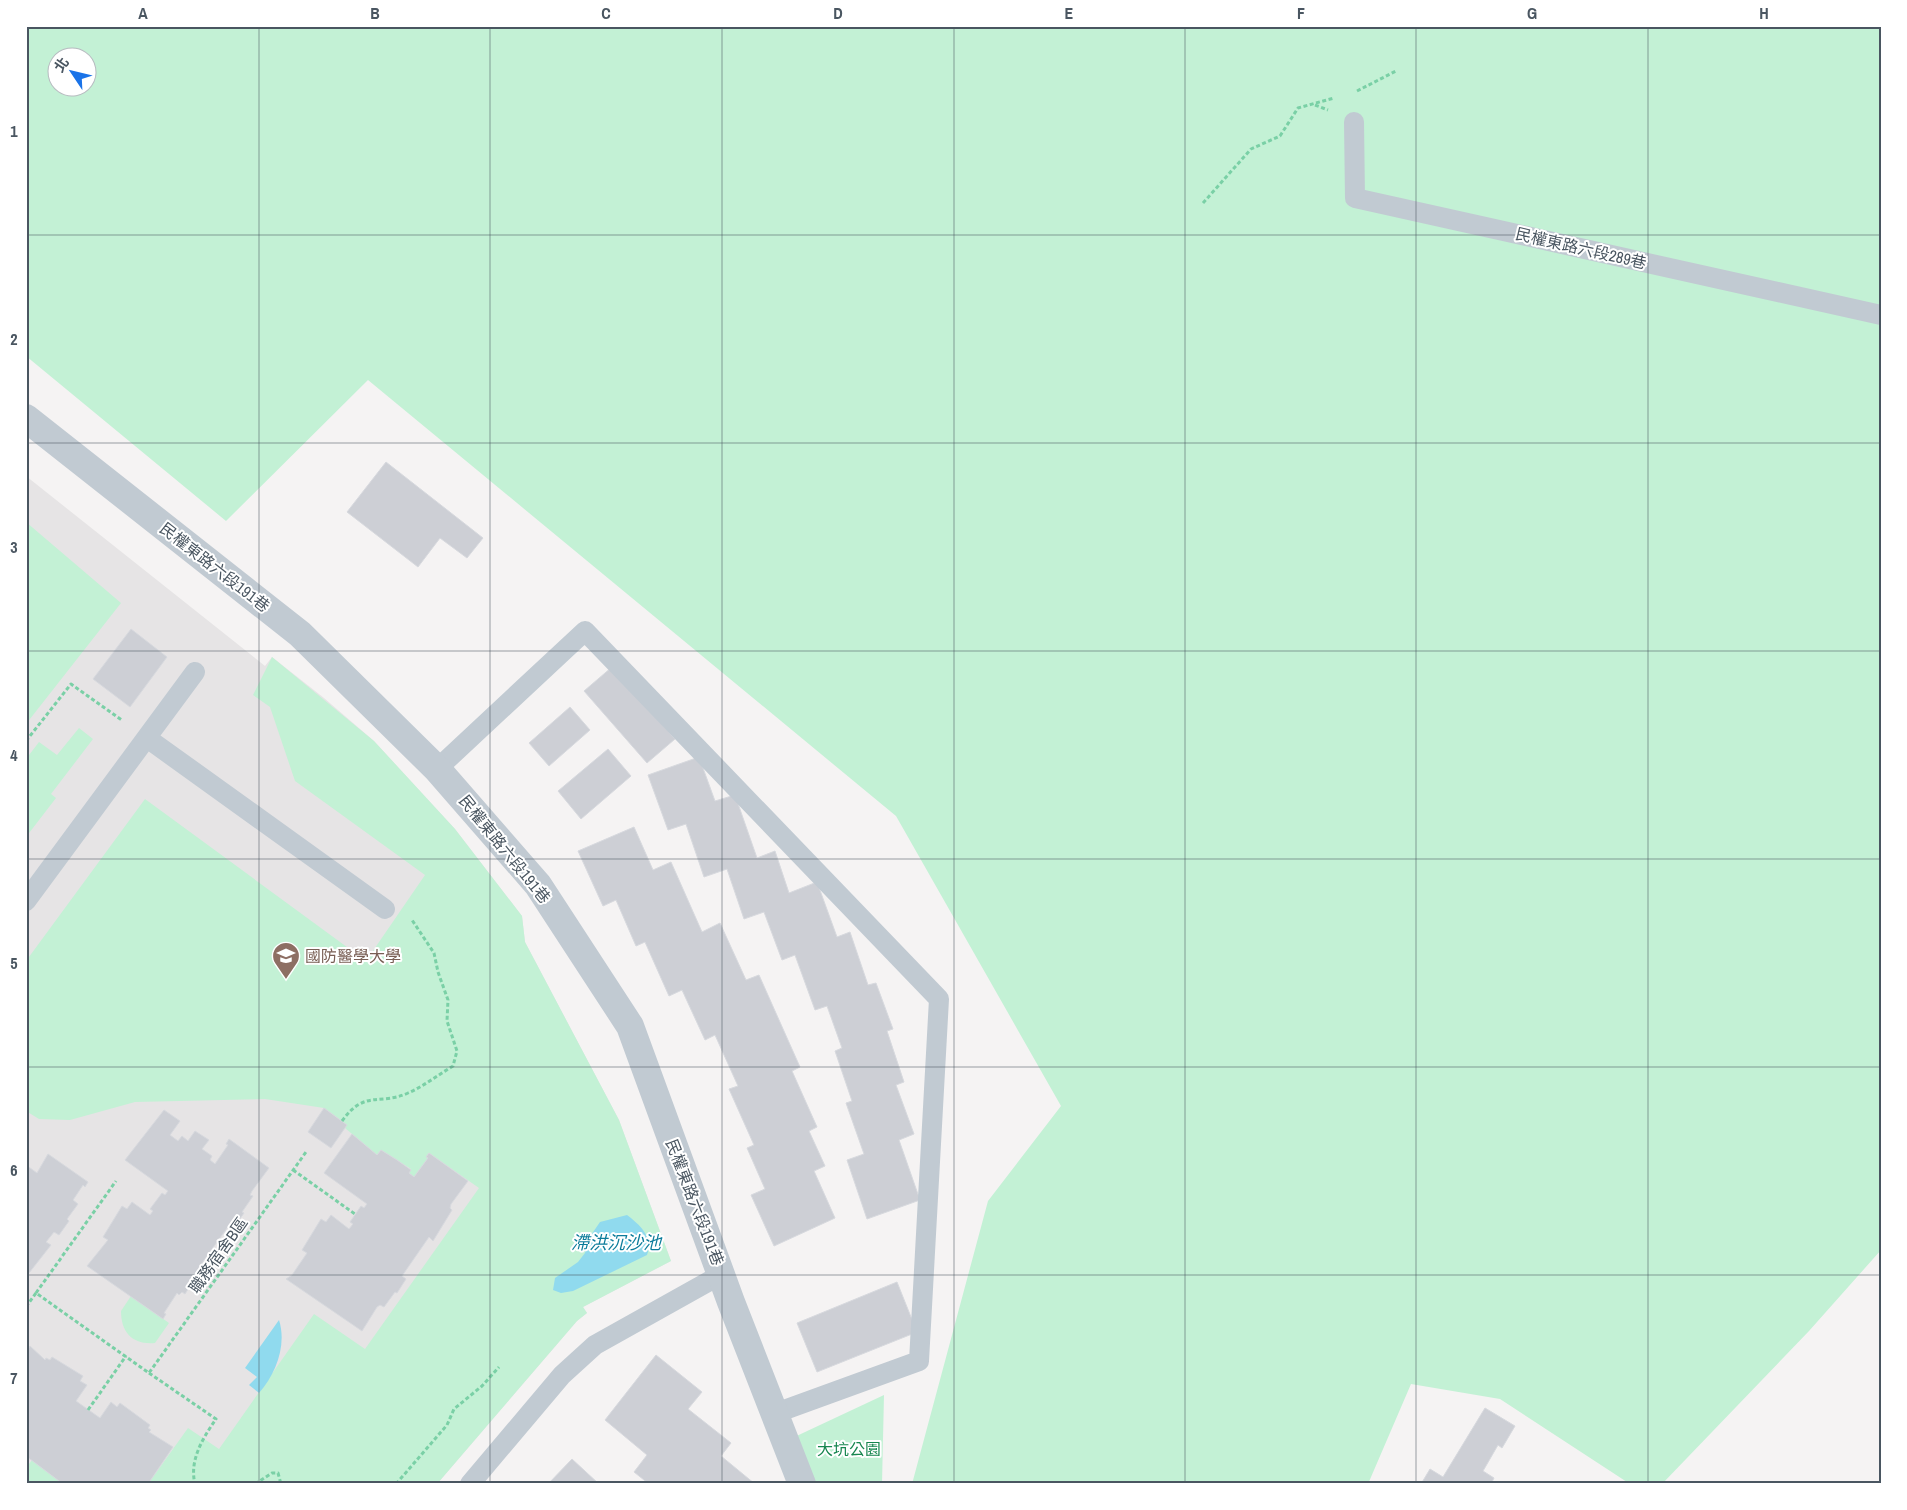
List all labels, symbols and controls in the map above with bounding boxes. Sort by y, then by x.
text: A [138,2,148,24]
text: B [370,2,380,24]
text: C [601,2,611,24]
text: D [833,2,843,24]
text: E [1065,2,1074,24]
text: F [1297,2,1305,24]
text: G [1527,2,1537,24]
text: H [1759,2,1769,24]
north arrow [48,48,98,98]
text: 北 [50,54,73,75]
text: 1 [10,120,18,142]
street label: 民權東路六段289巷 [1513,222,1649,274]
text: 2 [10,328,18,350]
street label: 民權東路六段191巷 [155,517,275,617]
text: 3 [10,536,18,558]
text: 4 [10,744,18,766]
street label: 民權東路六段191巷 [454,790,556,908]
school or university icon: 國防醫學大學 [271,941,301,980]
place label: 國防醫學大學 [305,945,401,967]
text: 5 [10,952,18,974]
street label: 民權東路六段191巷 [661,1136,729,1268]
text: 6 [10,1159,18,1181]
street label: 職務宿舍B區 [184,1212,252,1298]
water label: 滯洪沉沙池 [571,1230,663,1255]
text: 7 [10,1367,18,1389]
park label: 大坑公園 [817,1438,881,1460]

